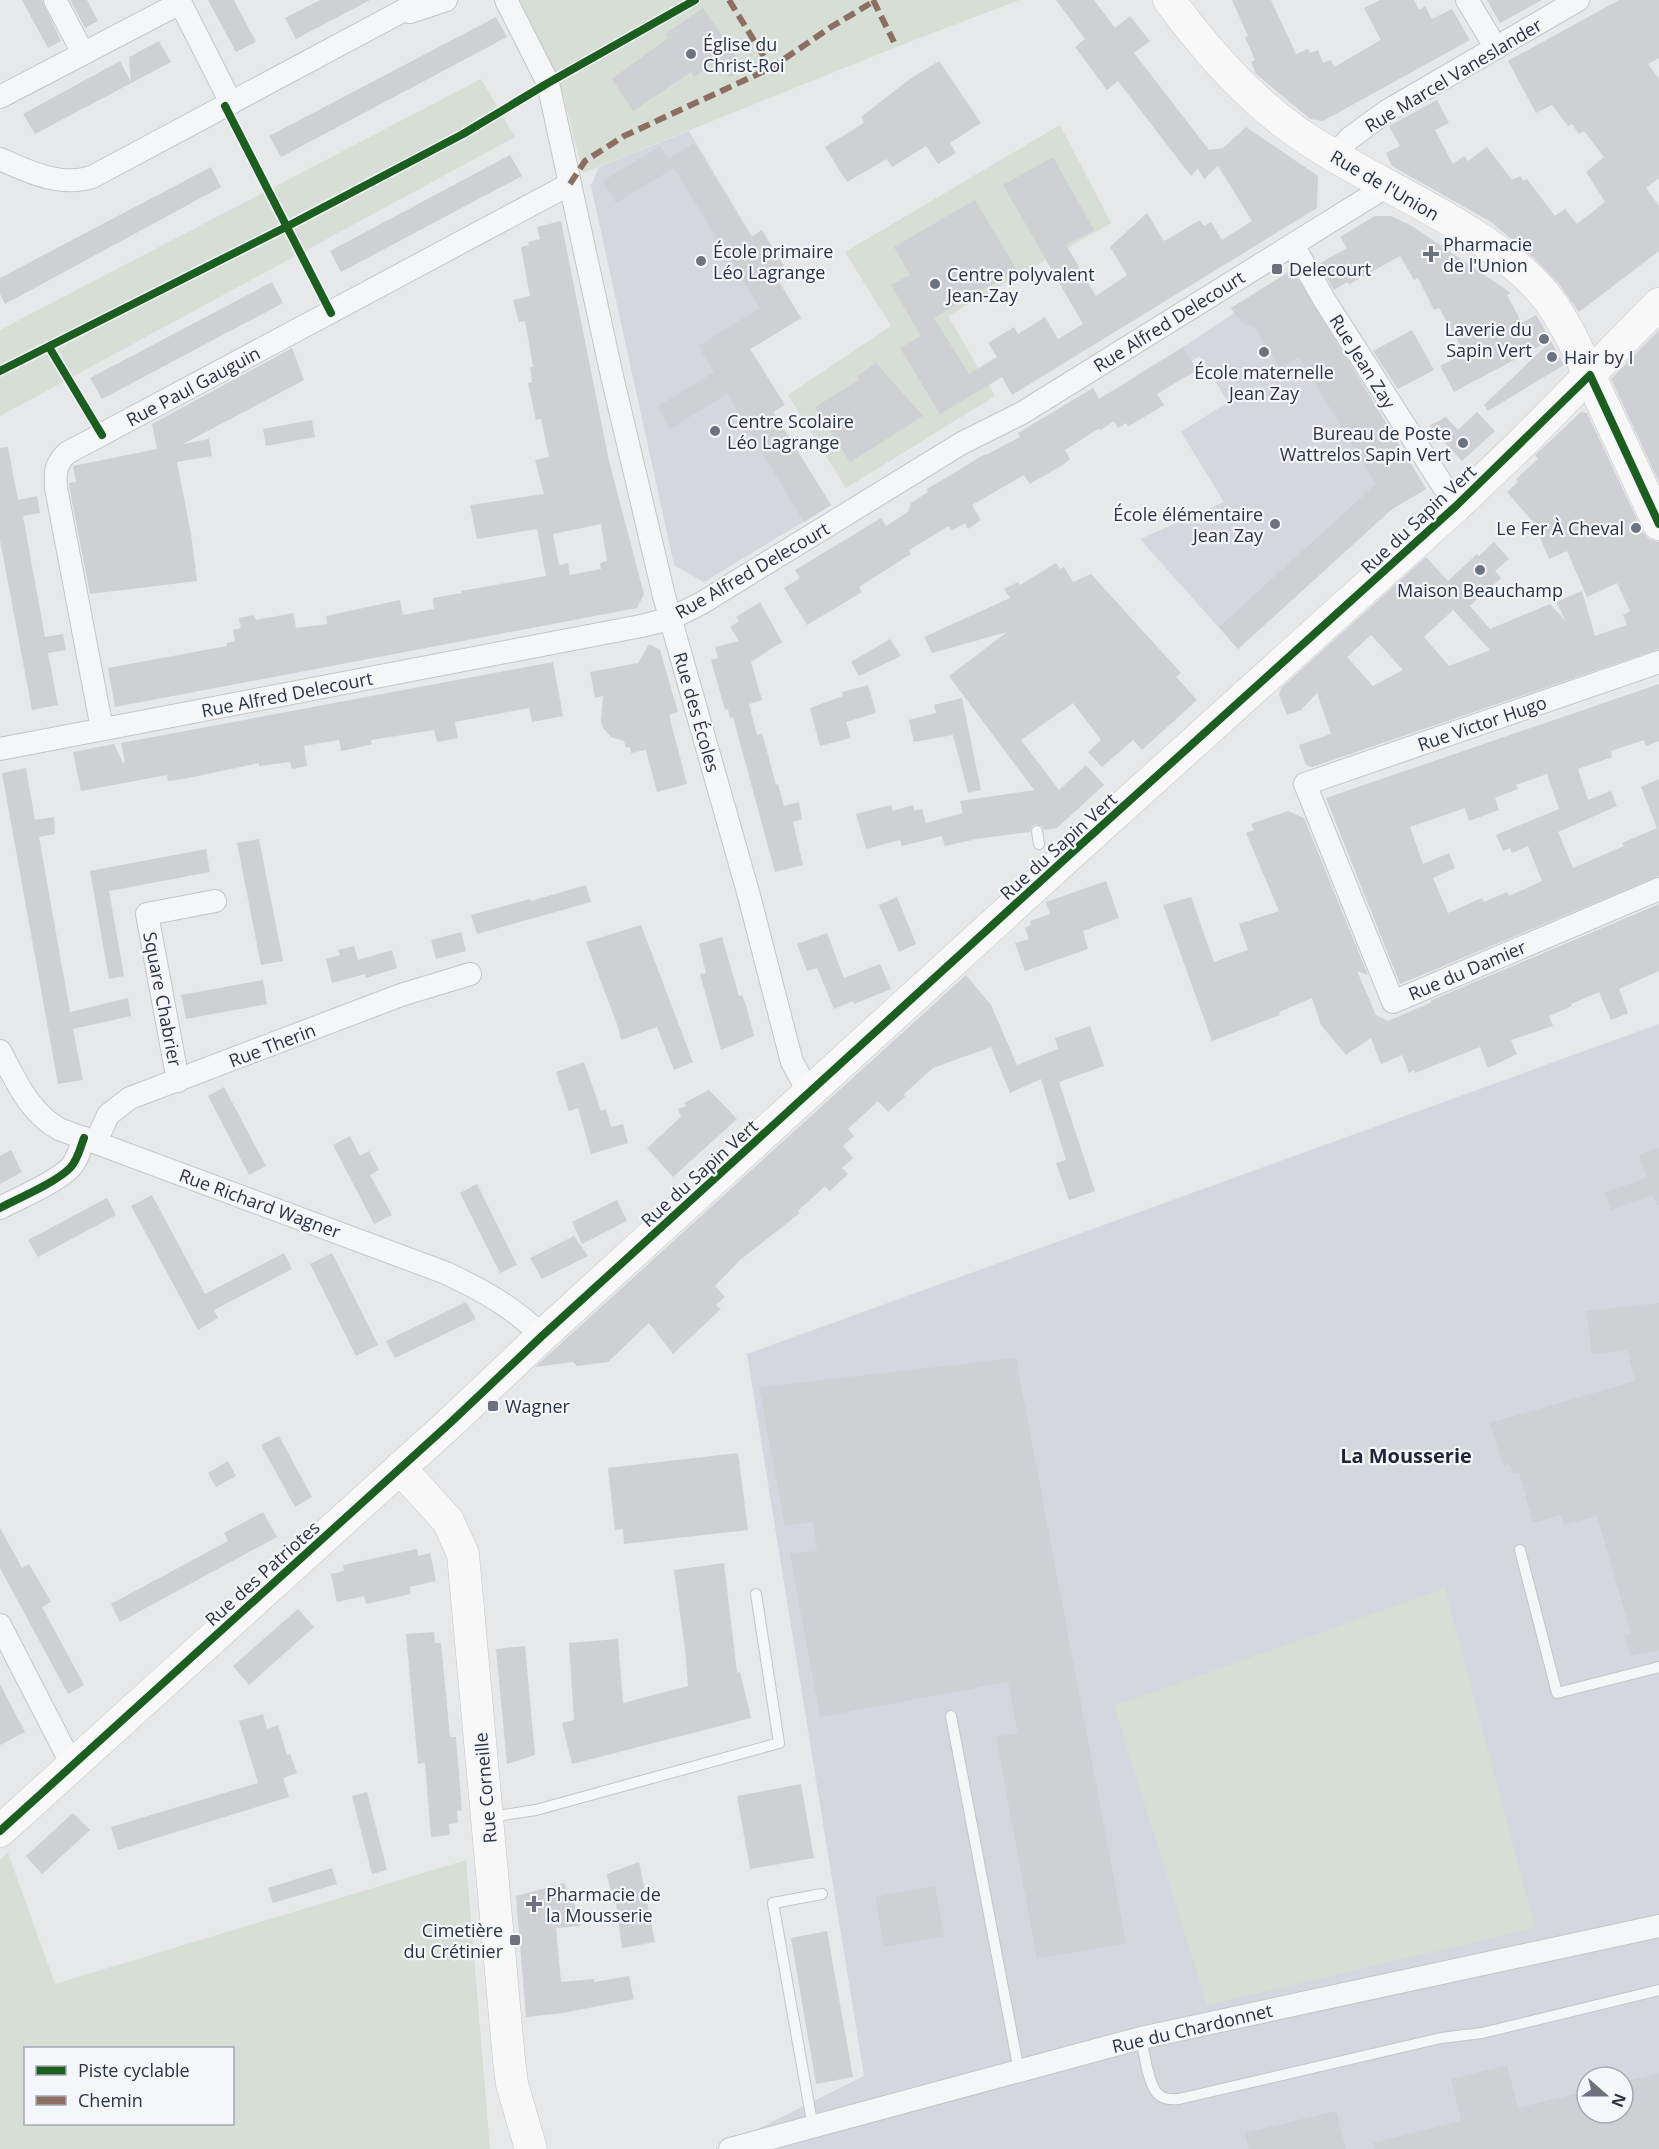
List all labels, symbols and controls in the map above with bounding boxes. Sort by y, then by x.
street label: Rue Marcel Vaneslander [1360,12,1547,138]
place label: Église du Christ-Roi [703,32,785,77]
marker: Église du Christ-Roi [684,47,698,61]
street label: Rue de l'Union [1326,144,1444,226]
place label: Pharmacie de l'Union [1443,232,1532,277]
place label: École primaire Léo Lagrange [713,239,833,284]
marker: Pharmacie de l'Union [1424,247,1438,261]
marker: École primaire Léo Lagrange [694,254,708,268]
place label: Delecourt [1289,257,1371,281]
place label: Centre polyvalent Jean-Zay [945,262,1095,307]
marker: Delecourt [1270,262,1284,276]
street label: Rue Alfred Delecourt [1089,265,1249,377]
marker: Centre polyvalent Jean-Zay [928,277,942,291]
street label: Rue Jean Zay [1324,309,1402,414]
place label: Laverie du Sapin Vert [1445,317,1532,362]
marker: Laverie du Sapin Vert [1537,332,1551,346]
street label: Rue Paul Gauguin [122,341,264,431]
marker: École maternelle Jean Zay [1257,345,1271,359]
place label: Hair by I [1564,345,1634,369]
marker: Hair by I [1545,350,1559,364]
place label: École maternelle Jean Zay [1194,360,1334,405]
place label: Centre Scolaire Léo Lagrange [727,409,854,454]
place label: Bureau de Poste Wattrelos Sapin Vert [1280,421,1451,466]
marker: Centre Scolaire Léo Lagrange [708,424,722,438]
marker: Bureau de Poste Wattrelos Sapin Vert [1456,436,1470,450]
street label: Rue du Sapin Vert [1355,459,1481,579]
place label: École élémentaire Jean Zay [1113,502,1264,547]
street label: Rue Alfred Delecourt [671,516,833,624]
place label: Le Fer À Cheval [1496,516,1624,540]
marker: École élémentaire Jean Zay [1268,517,1282,531]
marker: Le Fer À Cheval [1629,521,1643,535]
marker: Maison Beauchamp [1473,563,1487,577]
place label: Maison Beauchamp [1397,578,1563,602]
street label: Rue des Écoles [668,649,726,775]
street label: Rue Alfred Delecourt [199,666,375,722]
street label: Rue Victor Hugo [1414,690,1550,756]
street label: Rue du Sapin Vert [994,787,1122,905]
street label: Square Chabrier [138,930,188,1069]
street label: Rue du Damier [1405,934,1530,1006]
street label: Rue Therin [225,1018,319,1072]
street label: Rue du Sapin Vert [635,1114,763,1232]
street label: Rue Richard Wagner [176,1163,345,1244]
place label: Wagner [505,1394,571,1418]
marker: Wagner [486,1399,500,1413]
district label: La Mousserie [1340,1442,1472,1469]
street label: Rue des Patriotes [200,1515,324,1631]
street label: Rue Corneille [468,1731,502,1845]
place label: Pharmacie de la Mousserie [546,1882,661,1927]
marker: Pharmacie de la Mousserie [527,1897,541,1911]
place label: Cimetière du Crétinier [403,1918,504,1963]
marker: Cimetière du Crétinier [508,1933,522,1947]
street label: Rue du Chardonnet [1109,1998,1275,2058]
legend [24,2047,234,2125]
text: Piste cyclable [78,2058,190,2082]
north arrow [1575,2065,1635,2125]
text: Chemin [78,2088,143,2112]
text: N [1606,2090,1632,2110]

